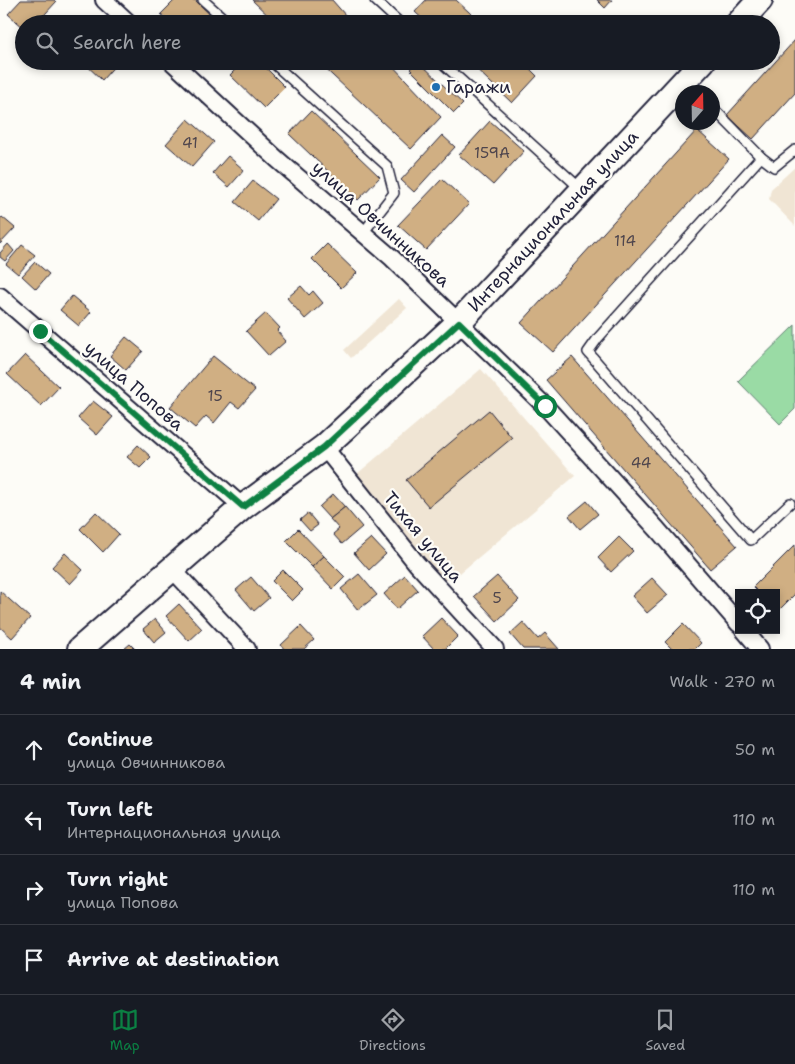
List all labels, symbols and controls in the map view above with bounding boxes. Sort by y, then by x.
search box [15,15,780,70]
icon: search [33,29,61,57]
text: Search here [73,30,182,55]
place label: Гаражи [446,75,511,99]
marker: Гаражи [430,81,442,93]
north arrow [675,85,720,130]
street label: Интернациональная улица [462,125,644,317]
house number: 41 [182,133,198,153]
house number: 159А [474,143,510,163]
street label: улица Овчинникова [307,156,455,292]
house number: 114 [614,231,636,251]
route end [29,320,52,343]
street label: улица Попова [79,336,189,436]
house number: 15 [207,386,223,406]
route start [534,395,557,418]
house number: 44 [631,453,651,473]
street label: Тихая улица [378,486,468,588]
house number: 5 [492,588,502,608]
map controls [735,589,780,634]
button: locate [735,589,780,634]
text: 4 min [20,668,81,696]
text: Walk · 270 m [670,671,775,692]
text: Continue [67,727,153,752]
icon: ahead [20,736,48,764]
text: 50 m [735,739,775,760]
text: улица Овчинникова [67,752,225,773]
text: Turn left [67,797,153,822]
icon: left [20,806,48,834]
text: 110 m [732,809,775,830]
text: Интернациональная улица [67,822,281,843]
text: Turn right [67,867,168,892]
icon: right [20,876,48,904]
text: 110 m [732,879,775,900]
text: улица Попова [67,892,178,913]
icon: arrive [20,946,48,974]
text: Arrive at destination [67,947,279,972]
tab: Map [110,1006,140,1054]
tab: Directions [359,1006,426,1054]
tab: Saved [646,1006,685,1054]

